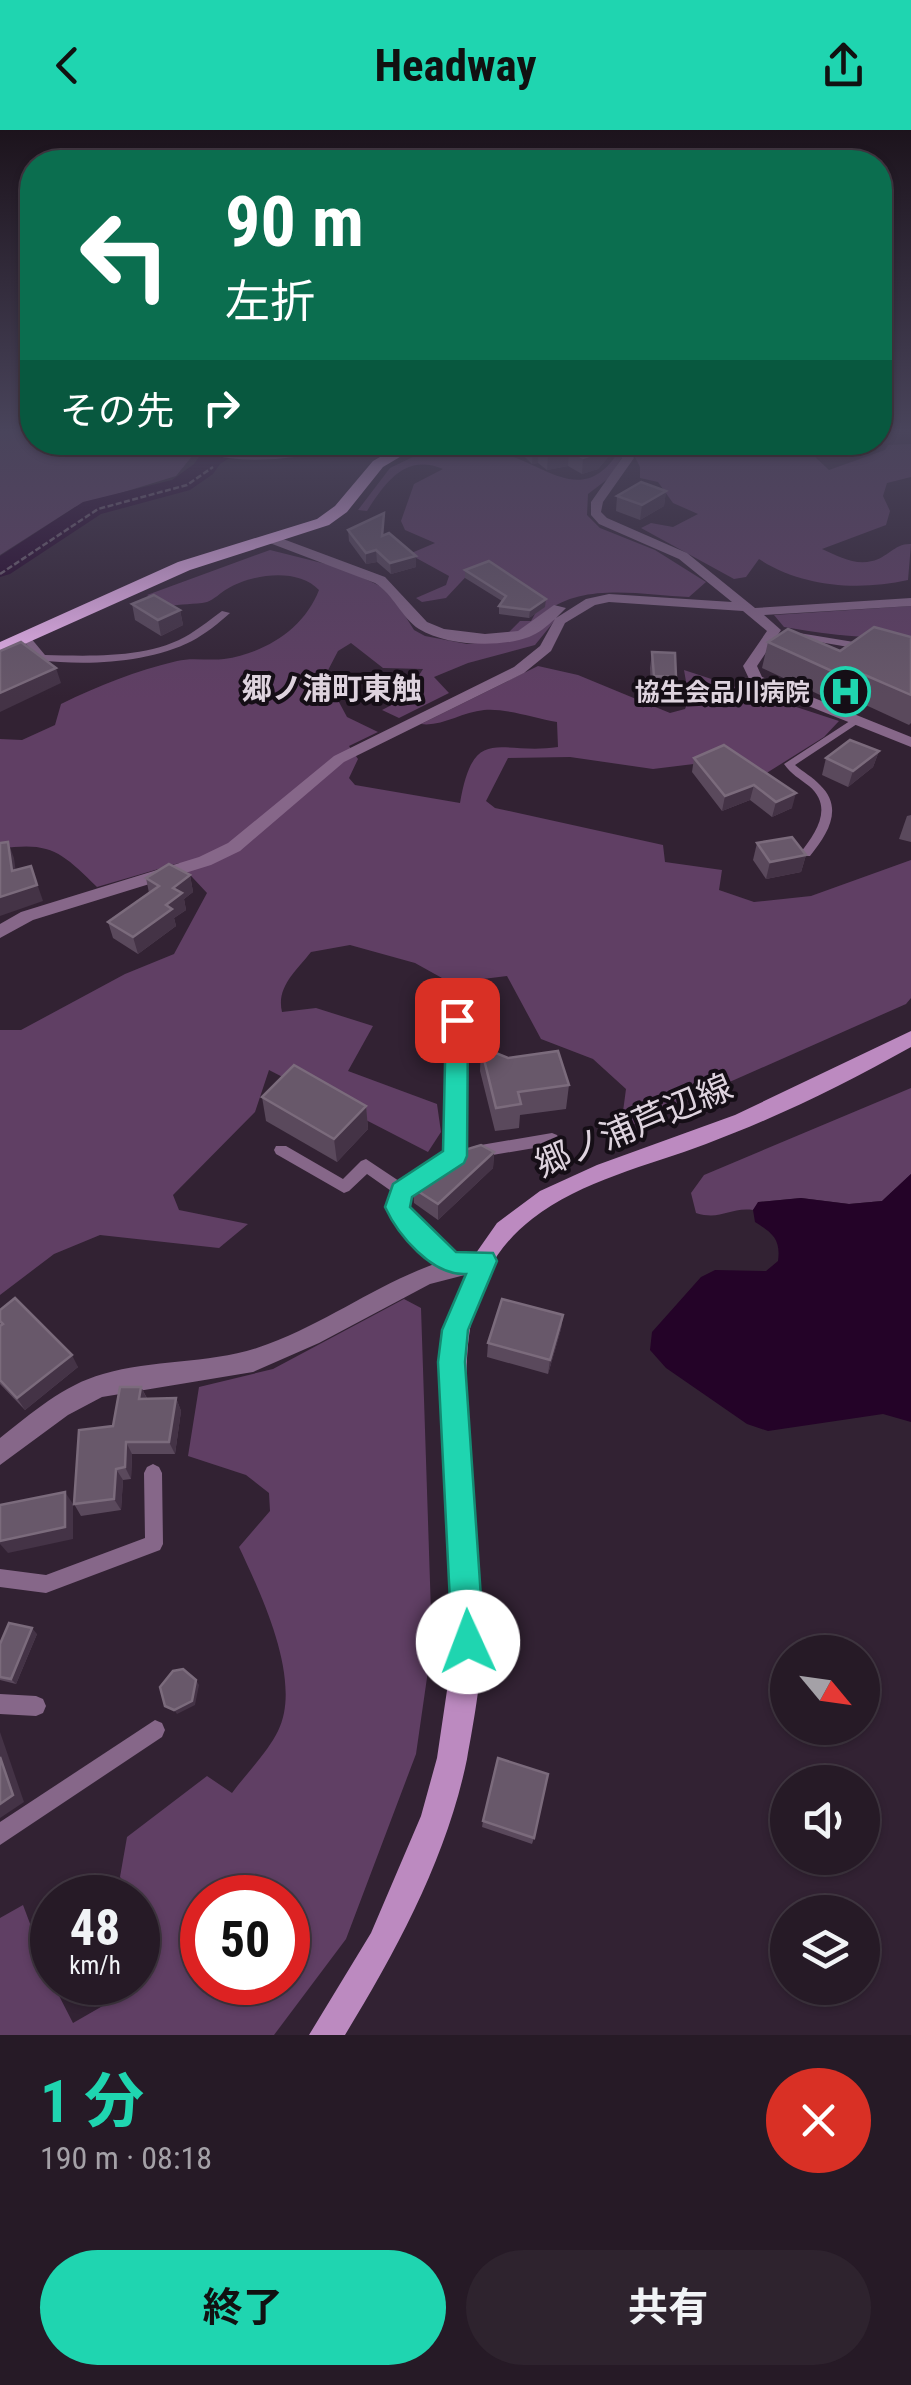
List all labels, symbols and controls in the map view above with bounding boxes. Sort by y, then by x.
icon: back [40,38,95,93]
icon: share [816,38,871,93]
text: Headway [374,39,537,92]
text: 90 m [225,181,364,263]
icon: left [60,190,190,320]
text: 左折 [225,275,315,328]
icon: right [194,380,249,435]
text: その先 [60,389,174,433]
hospital icon: 協生会品川病院 [819,666,871,718]
district label: 郷ノ浦町東触 [242,671,422,706]
place label: 協生会品川病院 [635,678,810,707]
pin [415,978,500,1063]
icon: arrive [430,993,485,1048]
street label: 郷ノ浦芦辺線 [529,1066,739,1186]
position arrow [416,1590,520,1694]
north arrow [770,1635,880,1745]
map controls [770,1635,880,2005]
button: sound [770,1765,880,1875]
speed limit sign: 50 [180,1875,310,2005]
button: layers [770,1895,880,2005]
text: 48 [70,1899,120,1957]
text: km/h [69,1951,121,1980]
text: 1 分 [40,2066,144,2137]
button: close [766,2068,871,2173]
text: 190 m · 08:18 [40,2139,212,2177]
button: 終了 [40,2250,446,2365]
button: 共有 [466,2250,871,2365]

